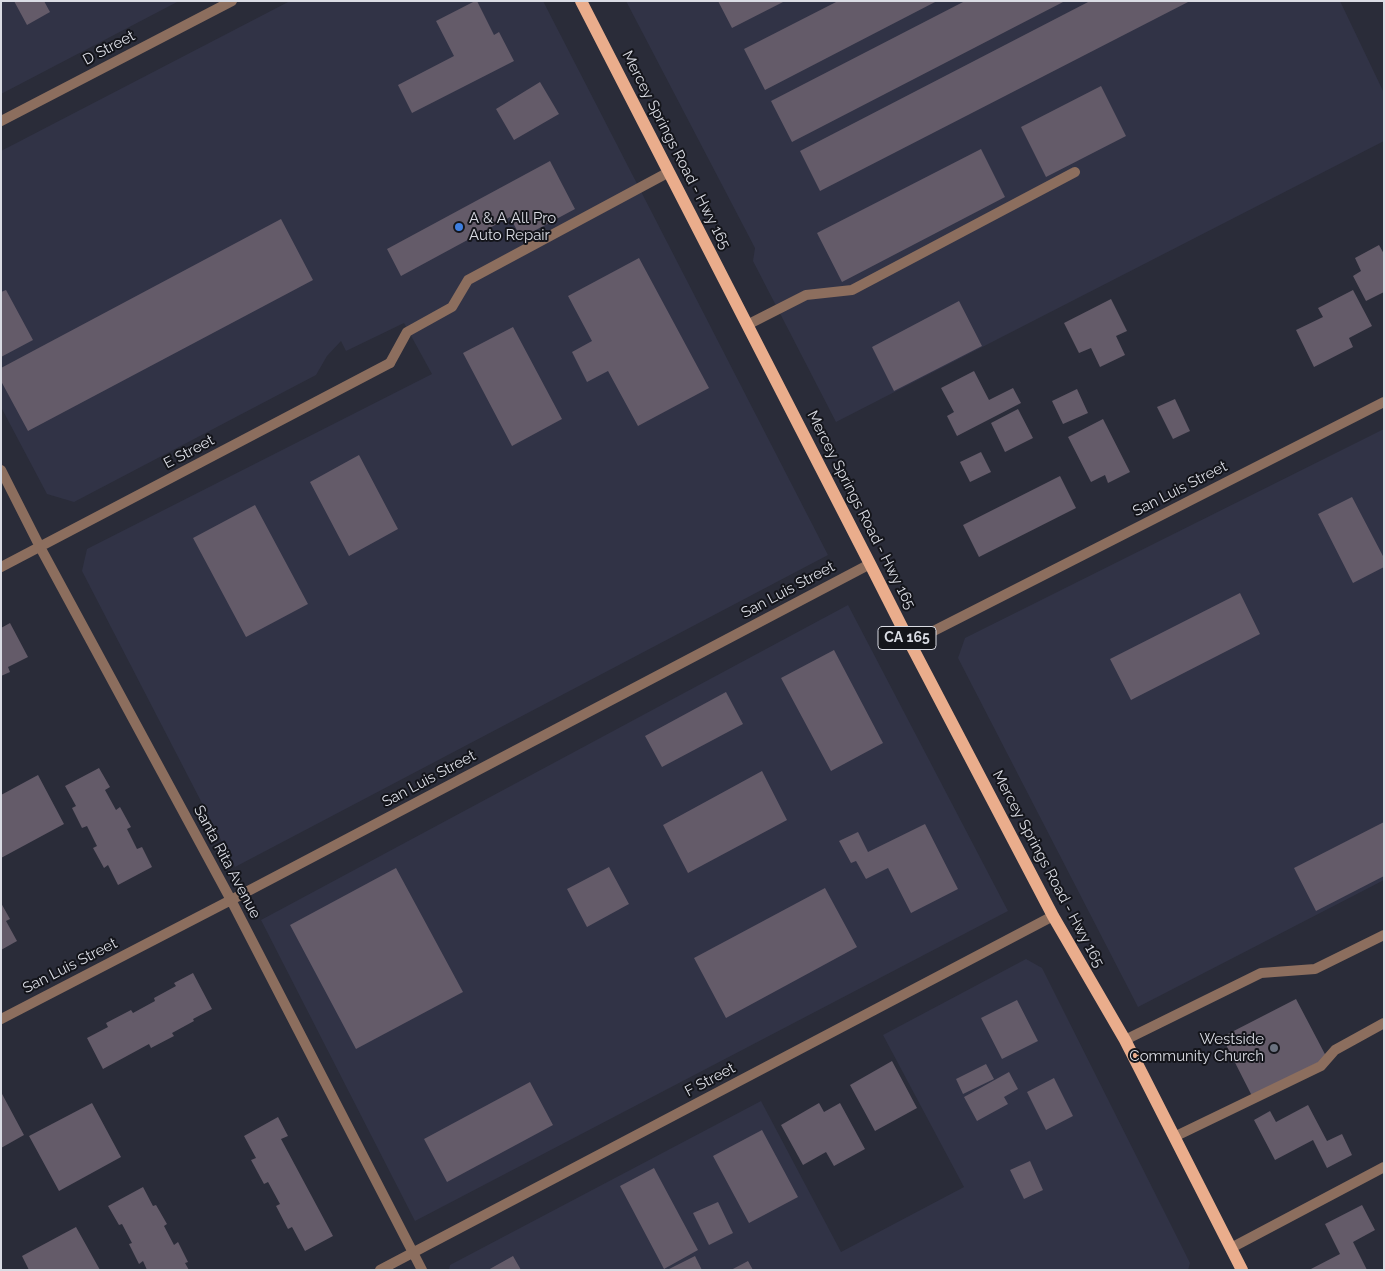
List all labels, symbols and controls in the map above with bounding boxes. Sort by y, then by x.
street label: D Street [80,27,138,69]
street label: Mercey Springs Road - Hwy 165 [618,48,734,252]
place label: A & A All Pro Auto Repair [469,209,556,244]
marker: A & A All Pro Auto Repair [453,221,465,233]
street label: Mercey Springs Road - Hwy 165 [803,408,919,612]
street label: E Street [161,431,217,473]
street label: San Luis Street [1130,458,1230,520]
street label: San Luis Street [738,558,838,622]
road number: CA 165 [878,626,936,650]
street label: San Luis Street [379,747,479,811]
street label: Mercey Springs Road - Hwy 165 [988,767,1108,971]
street label: Santa Rita Avenue [190,802,264,922]
street label: San Luis Street [20,935,120,997]
place label: Westside Community Church [1129,1030,1264,1065]
marker: Westside Community Church [1268,1042,1280,1054]
street label: F Street [682,1059,738,1101]

